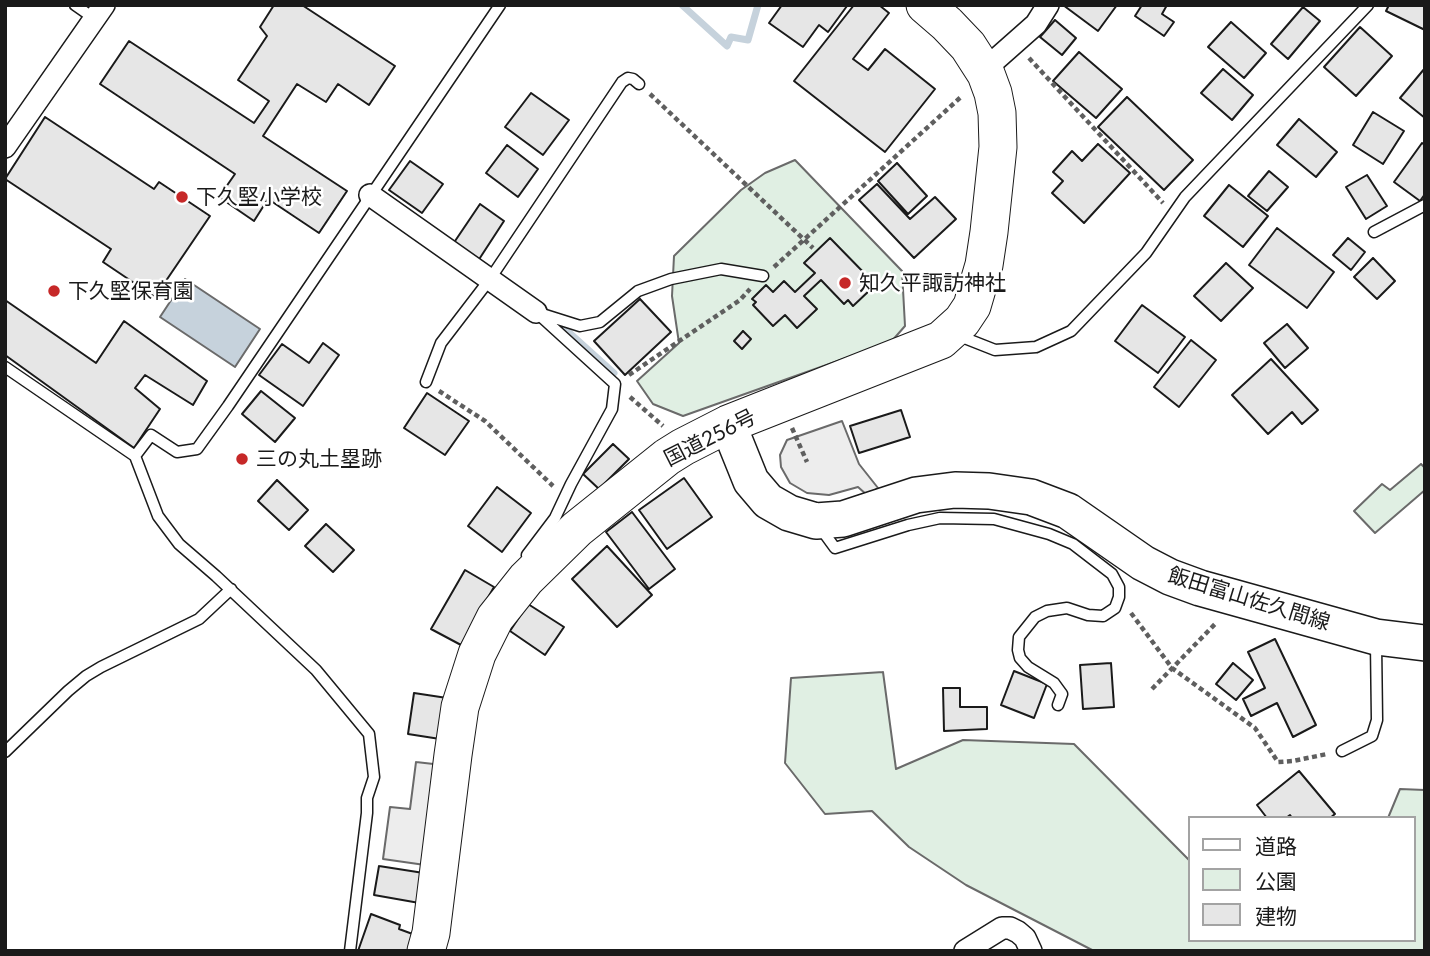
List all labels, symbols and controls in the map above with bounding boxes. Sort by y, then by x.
place label: 下久堅小学校 [196,184,322,210]
marker: 下久堅小学校 [174,189,190,205]
place label: 知久平諏訪神社 [859,270,1006,296]
marker: 知久平諏訪神社 [837,275,853,291]
place label: 下久堅保育園 [68,278,194,304]
marker: 下久堅保育園 [46,283,62,299]
street label: 国道256号 [660,404,760,472]
place label: 三の丸土塁跡 [256,446,382,472]
marker: 三の丸土塁跡 [234,451,250,467]
street label: 飯田富山佐久間線 [1165,562,1333,636]
legend [1188,816,1416,942]
text: 道路 [1255,833,1297,858]
text: 公園 [1255,868,1297,893]
text: 建物 [1255,903,1297,928]

